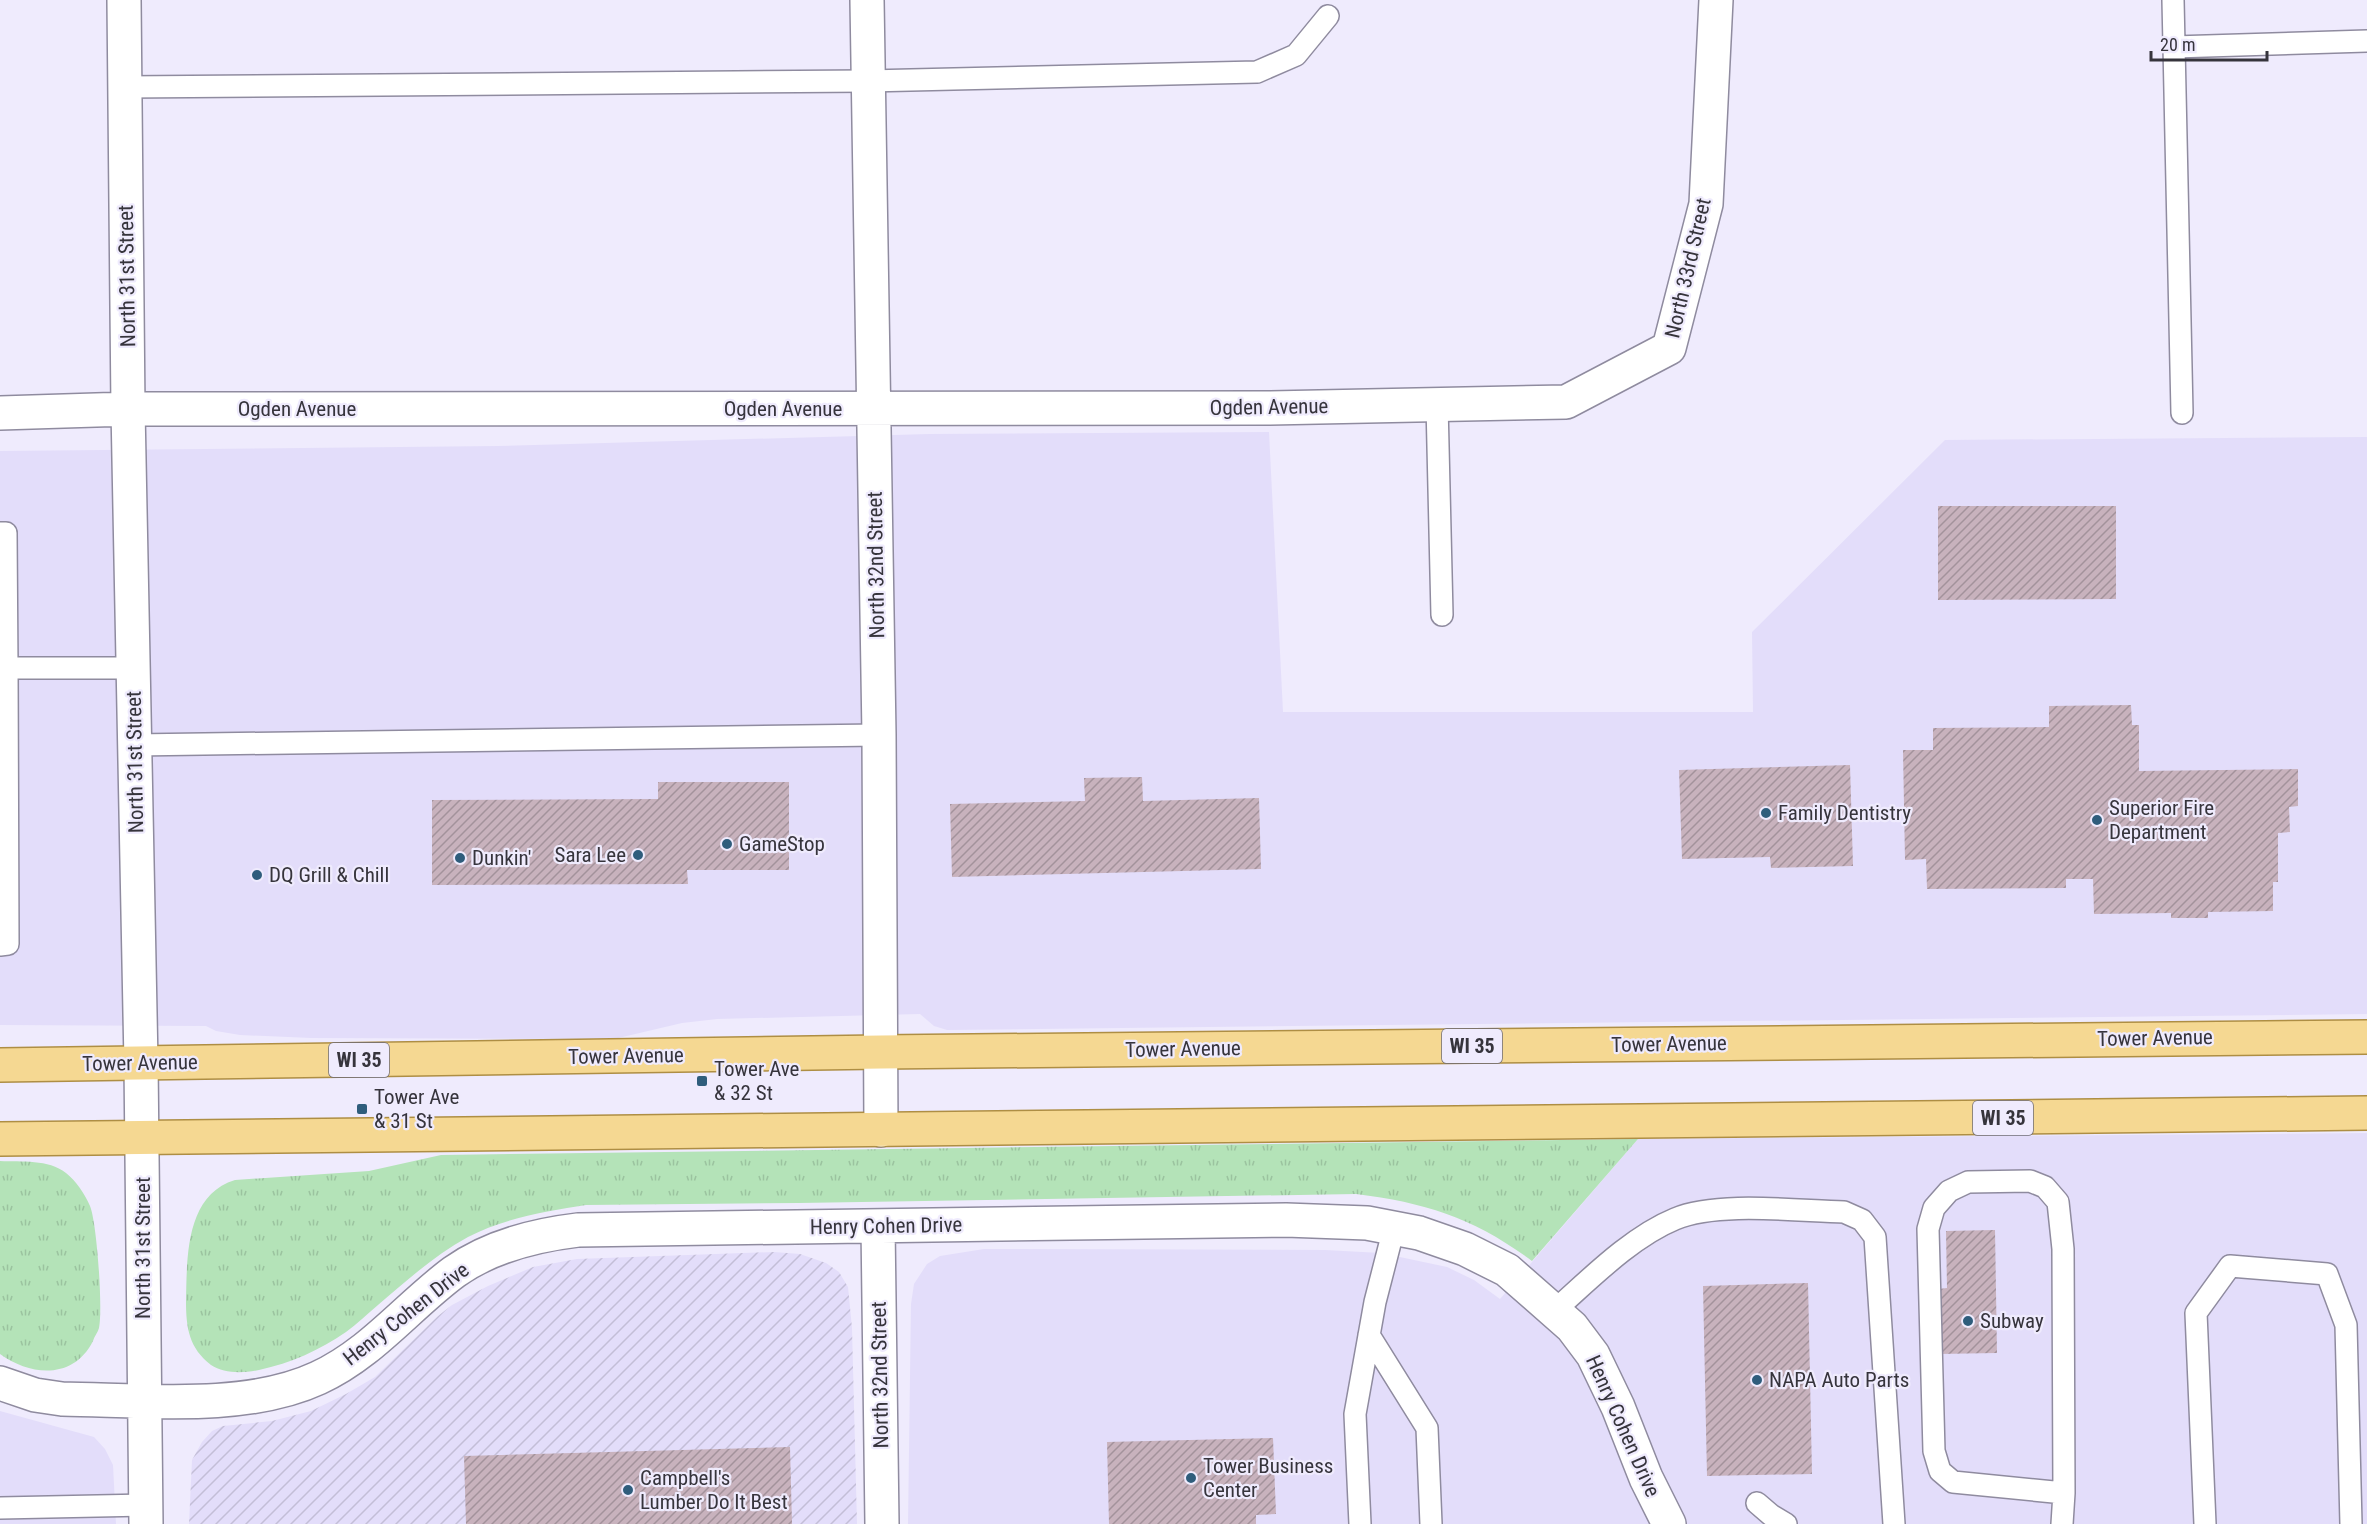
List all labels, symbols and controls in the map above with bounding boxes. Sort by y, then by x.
scale bar [2151,24,2266,62]
text: 20 m [2160,34,2195,55]
street label: North 33rd Street [1660,196,1716,340]
street label: North 31st Street [114,205,140,347]
street label: Ogden Avenue [1209,394,1329,420]
street label: Ogden Avenue [238,397,356,421]
street label: Ogden Avenue [724,397,842,421]
street label: North 32nd Street [863,491,889,639]
street label: North 31st Street [122,691,148,833]
place label: Superior Fire Department [2109,796,2214,844]
place label: Family Dentistry [1778,801,1911,825]
marker: Family Dentistry [1759,806,1773,820]
marker: Superior Fire Department [2090,813,2104,827]
place label: GameStop [739,832,825,856]
marker: GameStop [720,837,734,851]
place label: Sara Lee [555,843,626,867]
place label: Dunkin' [472,846,531,870]
marker: Sara Lee [631,848,645,862]
marker: Dunkin' [453,851,467,865]
place label: DQ Grill & Chill [269,863,389,887]
marker: DQ Grill & Chill [250,868,264,882]
street label: Tower Avenue [2097,1025,2213,1051]
road number: WI 35 [1442,1029,1502,1063]
street label: Tower Avenue [1611,1031,1727,1057]
street label: Tower Avenue [1125,1036,1241,1062]
road number: WI 35 [329,1043,389,1077]
street label: Tower Avenue [568,1043,684,1069]
street label: Tower Avenue [82,1050,198,1076]
place label: Tower Ave & 32 St [714,1057,800,1105]
marker: Tower Ave & 32 St [695,1074,709,1088]
place label: Tower Ave & 31 St [374,1085,460,1133]
road number: WI 35 [1973,1101,2033,1135]
marker: Tower Ave & 31 St [355,1102,369,1116]
street label: North 31st Street [131,1177,155,1319]
street label: Henry Cohen Drive [810,1213,963,1239]
street label: Henry Cohen Drive [339,1258,474,1370]
street label: North 32nd Street [867,1301,893,1449]
place label: Subway [1980,1309,2044,1333]
marker: Subway [1961,1314,1975,1328]
street label: Henry Cohen Drive [1581,1351,1665,1501]
place label: NAPA Auto Parts [1769,1368,1909,1392]
marker: NAPA Auto Parts [1750,1373,1764,1387]
place label: Tower Business Center [1203,1454,1333,1502]
place label: Campbell's Lumber Do It Best [640,1466,788,1514]
marker: Tower Business Center [1184,1471,1198,1485]
marker: Campbell's Lumber Do It Best [621,1483,635,1497]

